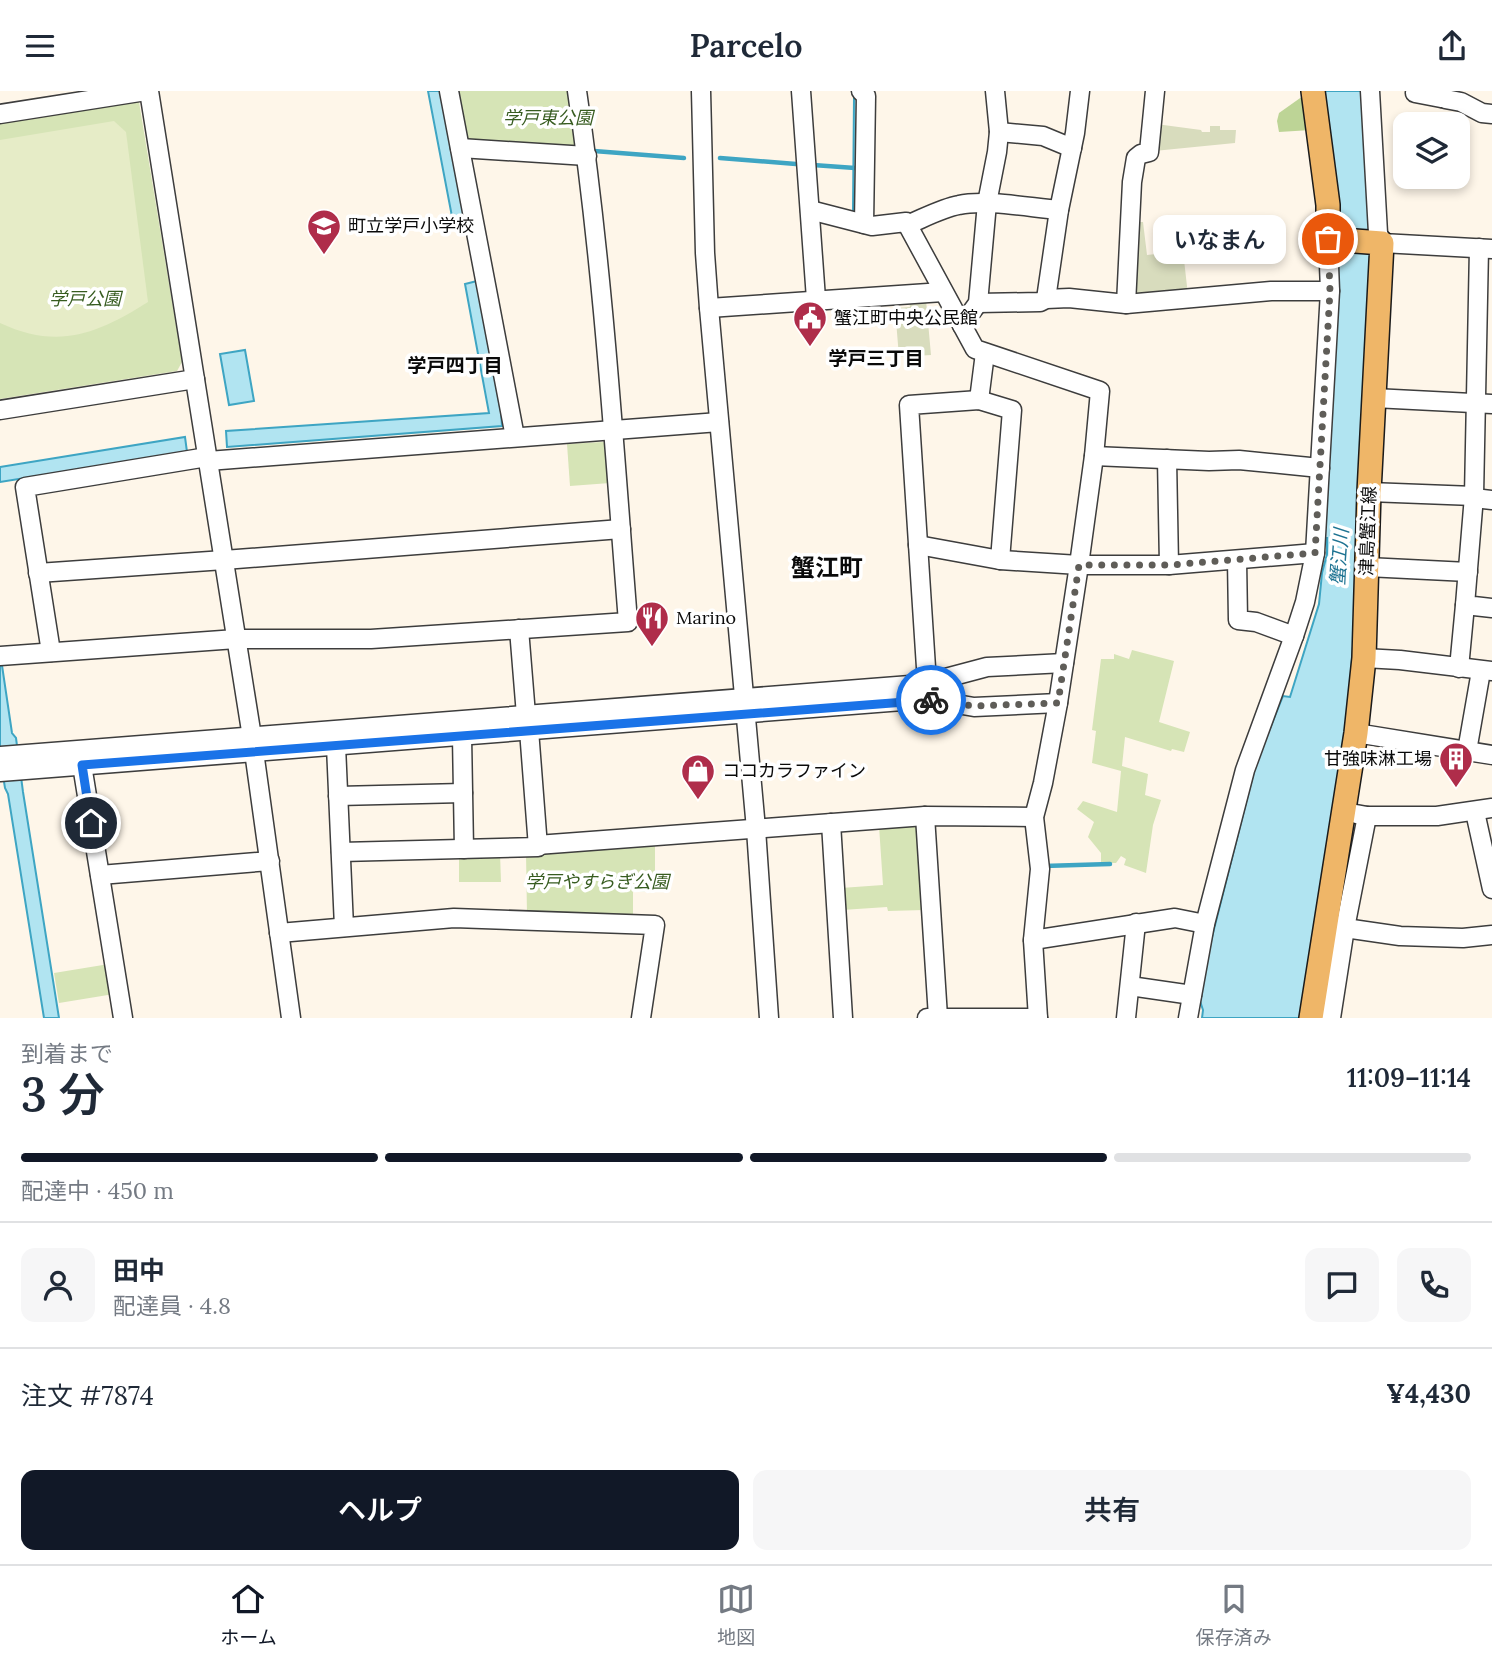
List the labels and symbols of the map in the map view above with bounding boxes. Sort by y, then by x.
park label: 学戸東公園 [503,106,596,129]
school or university icon: 町立学戸小学校 [305,207,343,256]
pin [1298,209,1358,269]
place label: 町立学戸小学校 [348,214,474,237]
callout: いなまん [1153,215,1286,263]
park label: 学戸公園 [49,287,124,310]
public building icon: 蟹江町中央公民館 [791,299,829,348]
place label: 蟹江町中央公民館 [834,306,978,329]
district label: 学戸三丁目 [828,346,924,370]
district label: 学戸四丁目 [407,353,503,377]
street label: 津島蟹江線 [1354,486,1381,576]
water label: 蟹江川 [1325,526,1353,586]
district label: 蟹江町 [791,552,863,583]
restaurant icon: Marino [633,599,671,648]
place label: Marino [676,606,736,629]
courier [896,665,966,735]
building icon: 甘強味淋工場 [1437,740,1475,789]
place label: 甘強味淋工場 [1324,747,1432,770]
shop icon: ココカラファイン [679,752,717,801]
place label: ココカラファイン [722,759,866,782]
pin [61,793,121,853]
park label: 学戸やすらぎ公園 [525,870,672,893]

